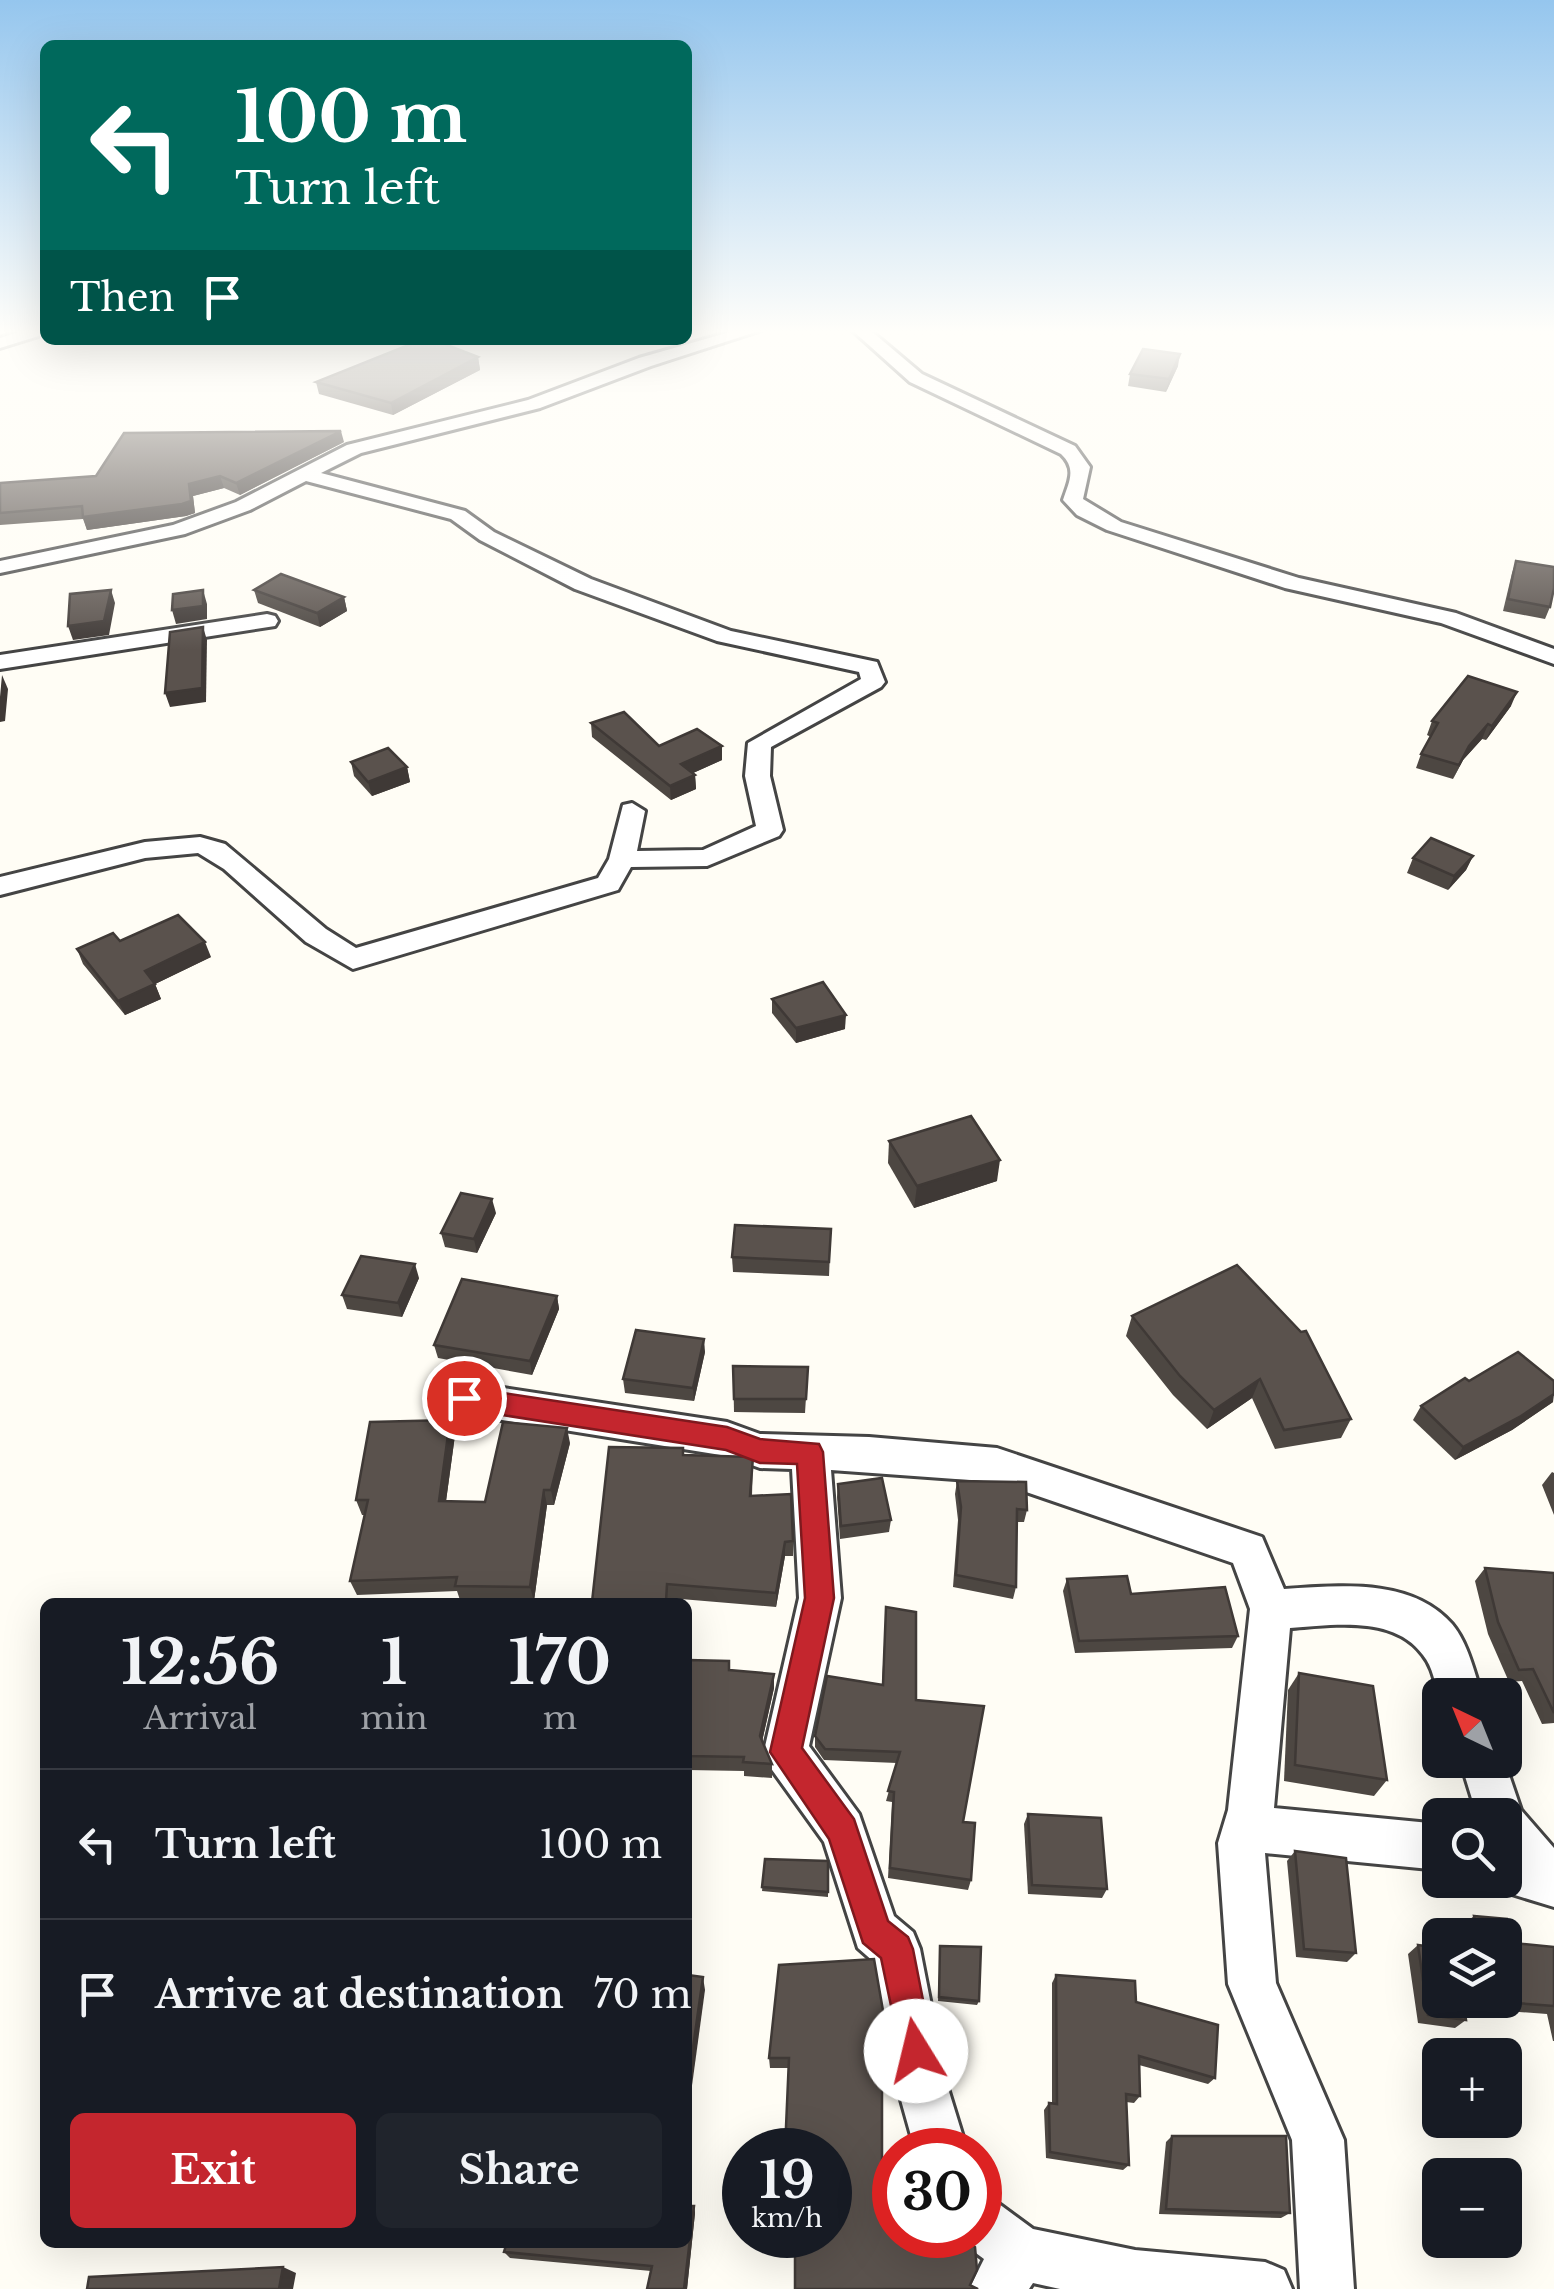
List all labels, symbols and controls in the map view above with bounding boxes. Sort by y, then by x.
text: 100 m [235,74,467,161]
icon: left [70,80,200,210]
text: Turn left [235,160,440,216]
icon: arrive [195,270,250,325]
text: Then [70,274,175,321]
pin [422,1356,507,1441]
icon: arrive [437,1371,492,1426]
text: 12:56 [121,1626,279,1700]
text: 1 [381,1626,407,1700]
text: 170 [509,1626,611,1700]
north arrow [1422,1678,1522,1778]
map controls [1422,1678,1522,2258]
text: Arrival [144,1698,257,1738]
text: min [360,1698,428,1738]
text: m [543,1698,577,1738]
button: search [1422,1798,1522,1898]
icon: left [70,1817,125,1872]
text: Turn left [155,1821,336,1868]
text: 100 m [539,1821,662,1868]
button: layers [1422,1918,1522,2018]
icon: arrive [70,1967,125,2022]
text: Arrive at destination [155,1971,564,2018]
text: 70 m [594,1971,691,2018]
position arrow [864,1999,968,2103]
button: + [1422,2038,1522,2138]
button: Exit [70,2113,356,2228]
button: Share [376,2113,662,2228]
speed limit sign: 30 [872,2128,1002,2258]
text: 19 [759,2149,815,2212]
button: − [1422,2158,1522,2258]
text: km/h [752,2203,822,2234]

